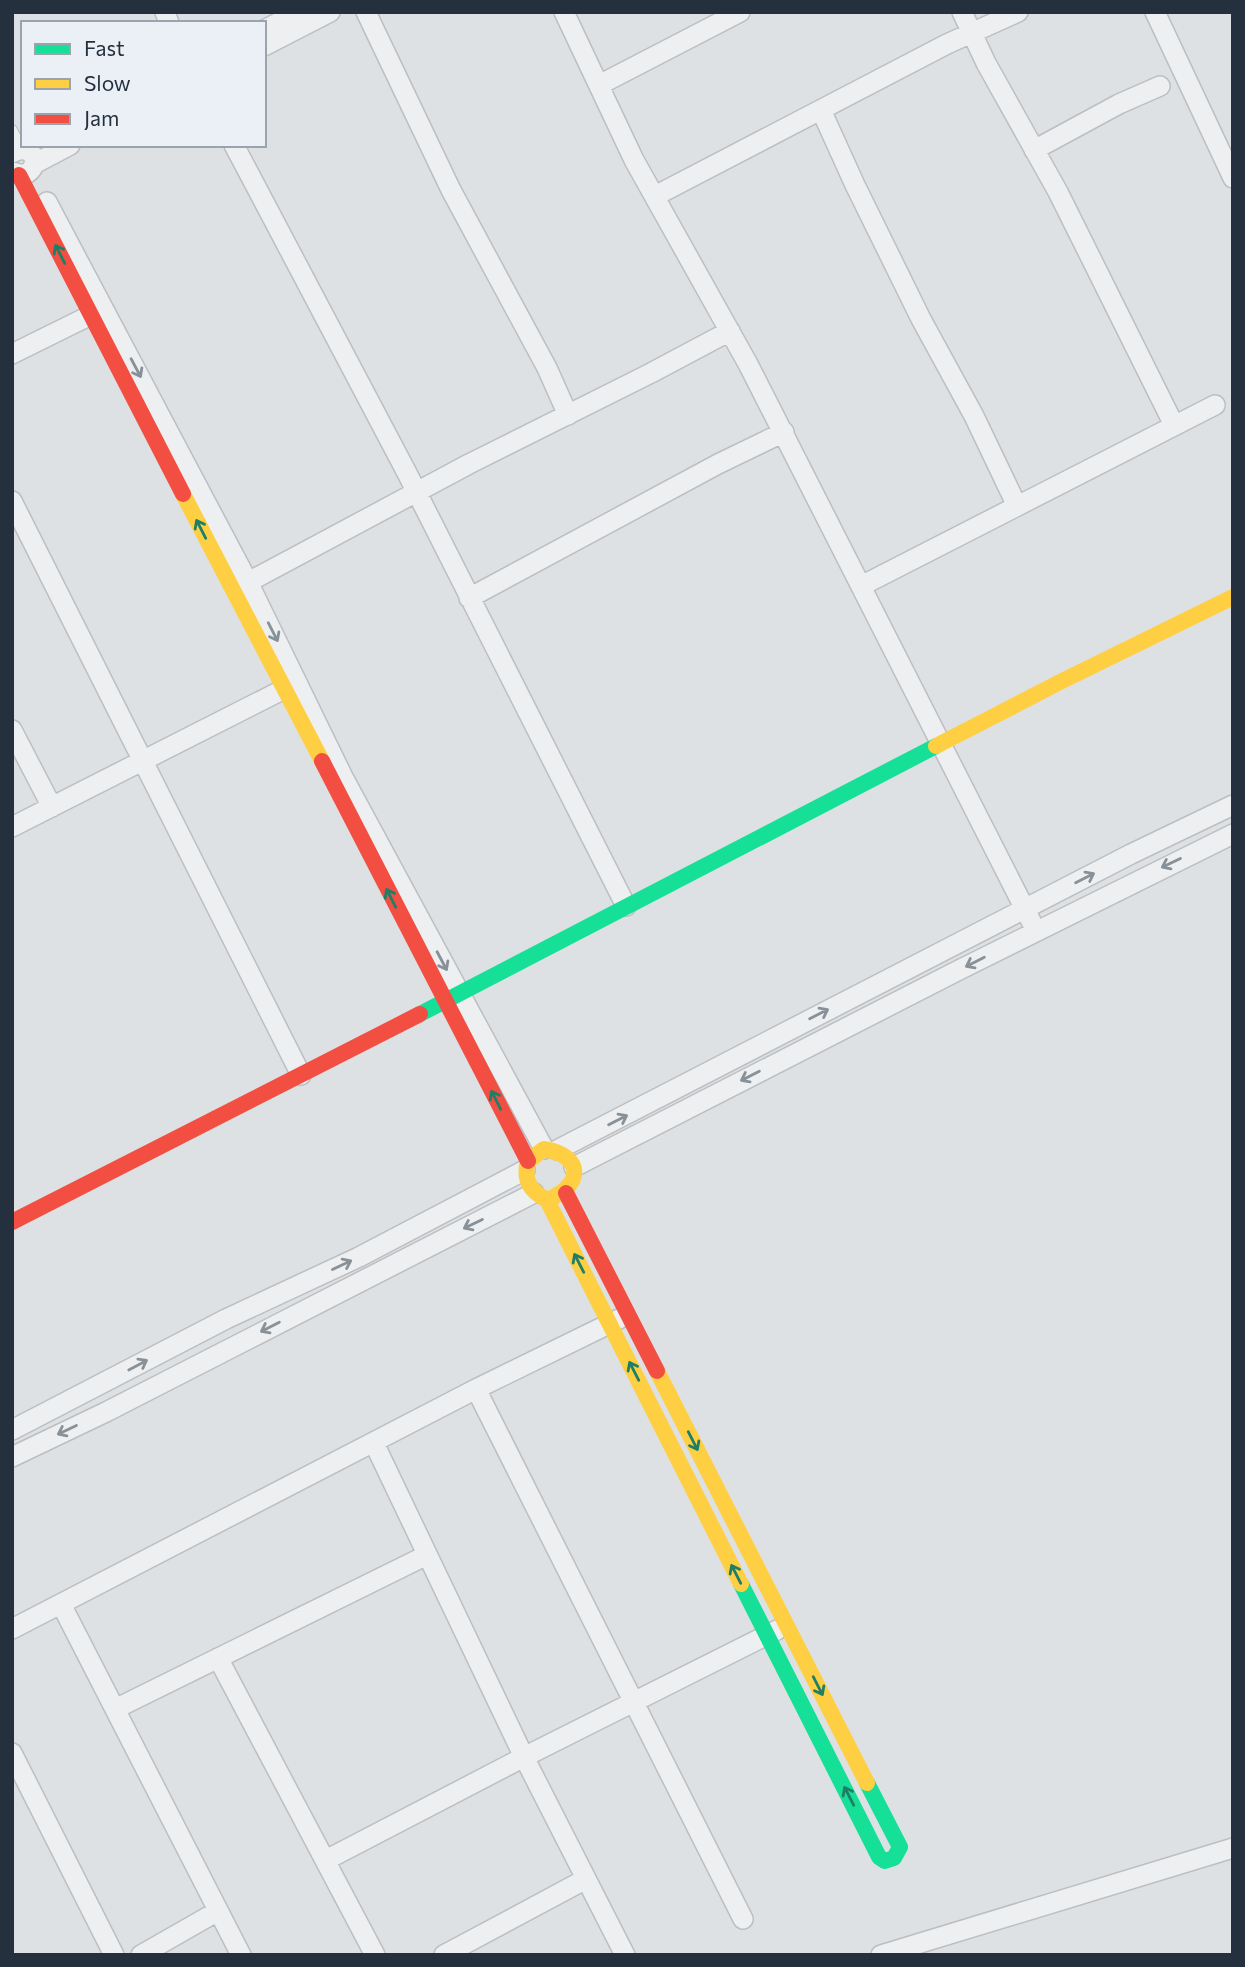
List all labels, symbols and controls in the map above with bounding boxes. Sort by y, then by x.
legend [21,21,266,147]
text: Fast [84,35,125,60]
text: Slow [84,70,131,95]
text: Jam [84,105,119,130]
one-way arrow [52,244,66,265]
one-way arrow [130,357,143,378]
one-way arrow [194,520,208,540]
one-way arrow [266,621,280,642]
one-way arrow [1161,857,1182,871]
one-way arrow [1074,870,1095,884]
one-way arrow [384,888,398,909]
one-way arrow [435,950,449,970]
one-way arrow [965,955,986,969]
one-way arrow [808,1006,829,1020]
one-way arrow [740,1070,761,1083]
one-way arrow [489,1090,502,1111]
one-way arrow [607,1112,628,1126]
one-way arrow [463,1217,484,1231]
one-way arrow [571,1253,585,1274]
one-way arrow [331,1257,352,1271]
one-way arrow [260,1320,281,1334]
one-way arrow [127,1358,148,1372]
one-way arrow [626,1361,640,1382]
one-way arrow [57,1424,78,1437]
one-way arrow [686,1430,700,1451]
one-way arrow [729,1564,743,1585]
one-way arrow [811,1675,825,1696]
one-way arrow [841,1786,855,1807]

